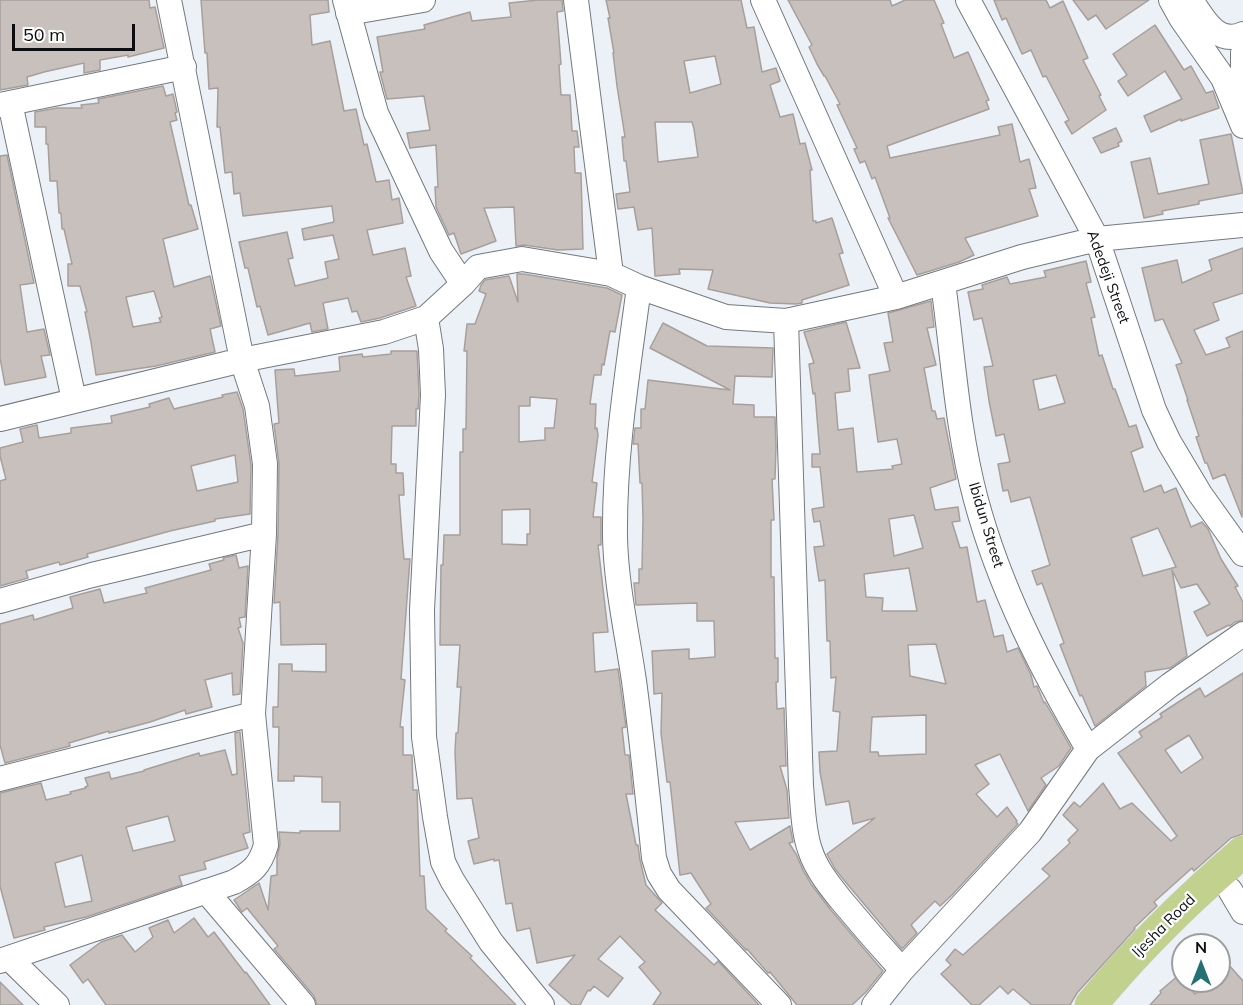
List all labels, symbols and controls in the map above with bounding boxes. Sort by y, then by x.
scale bar [15,12,138,50]
text: 50 m [23,23,65,46]
street label: Adedeji Street [1083,228,1133,326]
street label: Ibidun Street [964,480,1008,570]
street label: Ijesha Road [1129,891,1199,961]
north arrow [1171,933,1231,993]
text: N [1195,937,1207,957]

